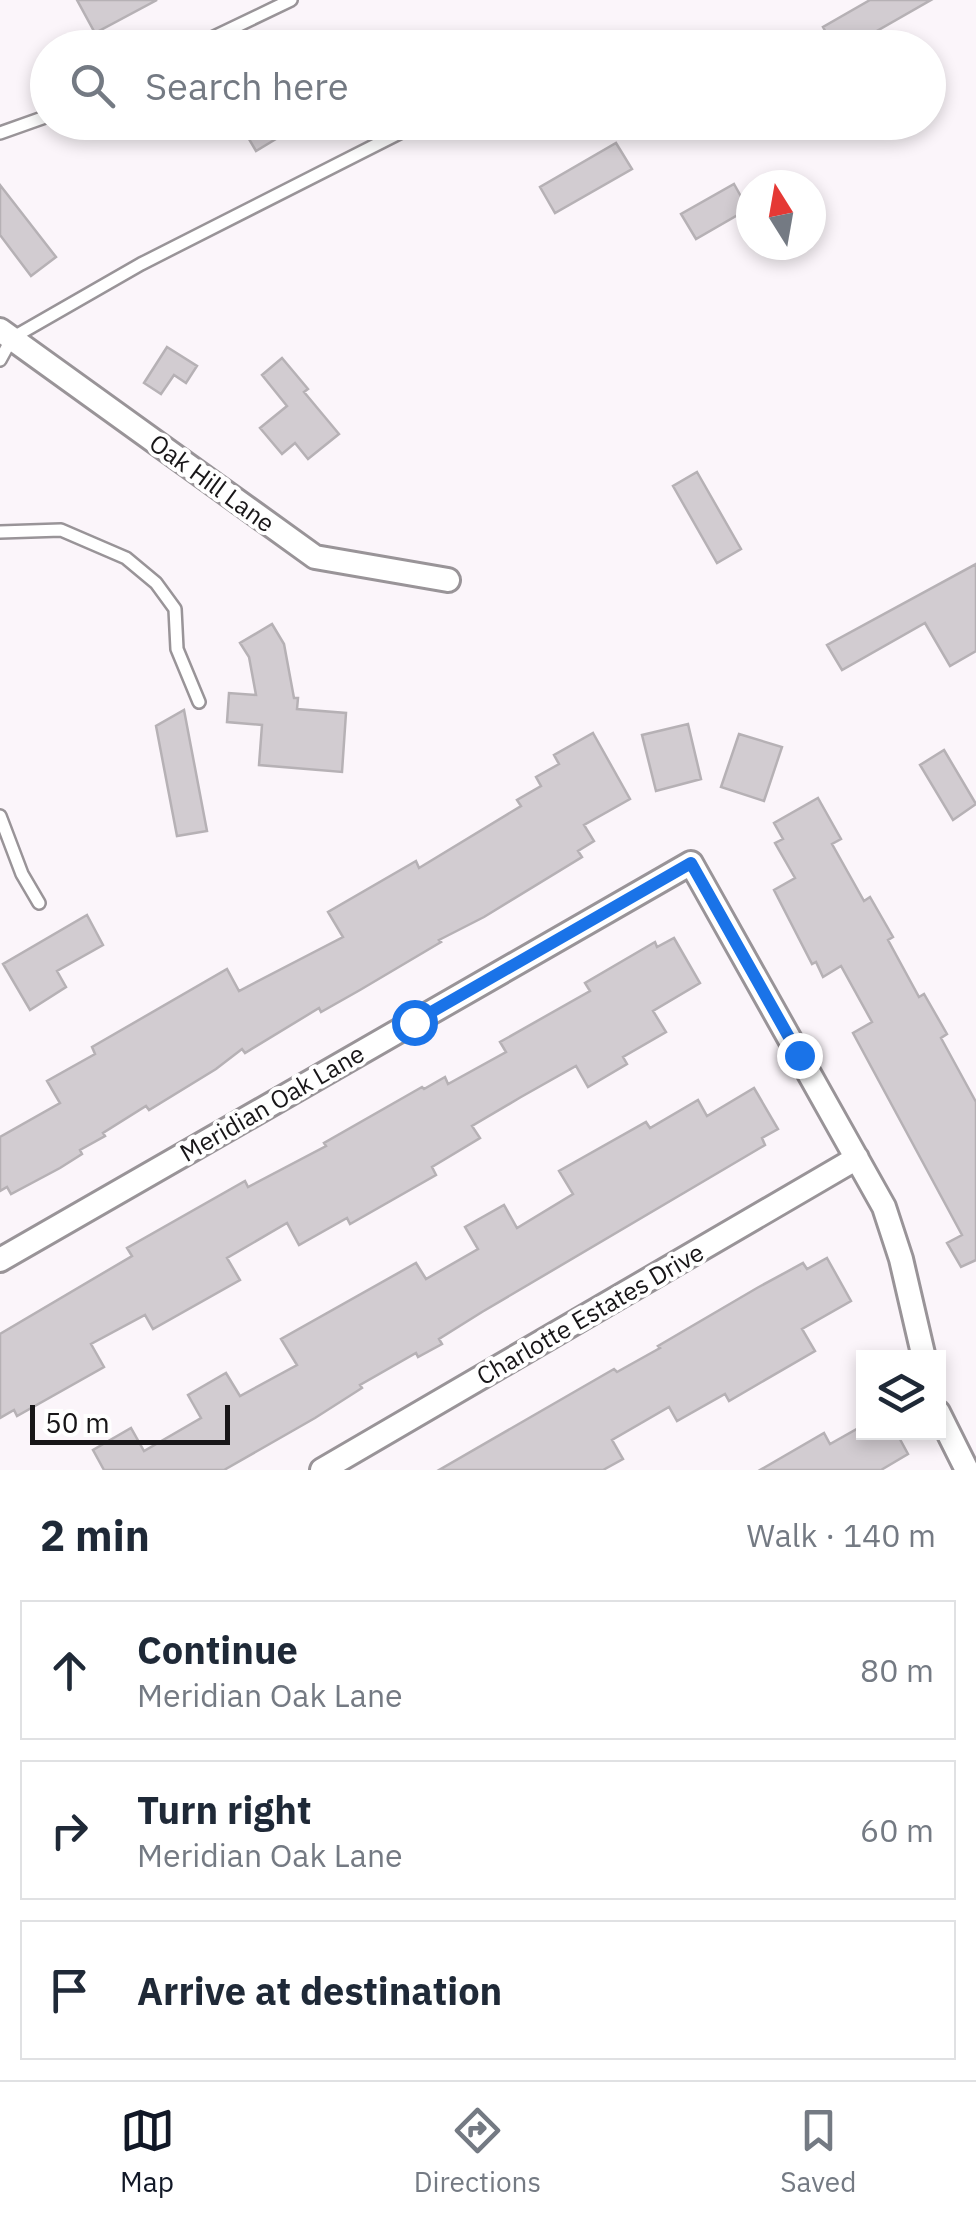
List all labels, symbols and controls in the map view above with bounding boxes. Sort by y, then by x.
search box [30,30,946,140]
icon: search [65,58,120,113]
text: Search here [145,61,349,110]
north arrow [736,170,826,260]
street label: Oak Hill Lane [143,426,282,539]
route start [392,1000,438,1046]
route end [777,1033,823,1079]
street label: Meridian Oak Lane [174,1036,370,1169]
street label: Charlotte Estates Drive [470,1235,709,1392]
map controls [856,1350,946,1440]
button: layers [856,1350,946,1440]
scale bar [30,1400,230,1444]
text: 50 m [45,1404,110,1441]
text: 2 min [40,1508,150,1563]
text: Walk · 140 m [747,1514,936,1556]
text: Continue [137,1625,298,1674]
icon: ahead [42,1643,97,1698]
text: 80 m [860,1649,934,1691]
text: Meridian Oak Lane [137,1674,403,1716]
text: Turn right [137,1785,312,1834]
icon: right [42,1803,97,1858]
text: 60 m [860,1809,934,1851]
text: Meridian Oak Lane [137,1834,403,1876]
icon: arrive [42,1963,97,2018]
text: Arrive at destination [137,1966,502,2015]
tab: Map [120,2103,175,2200]
tab: Directions [414,2103,541,2200]
tab: Saved [780,2103,856,2200]

